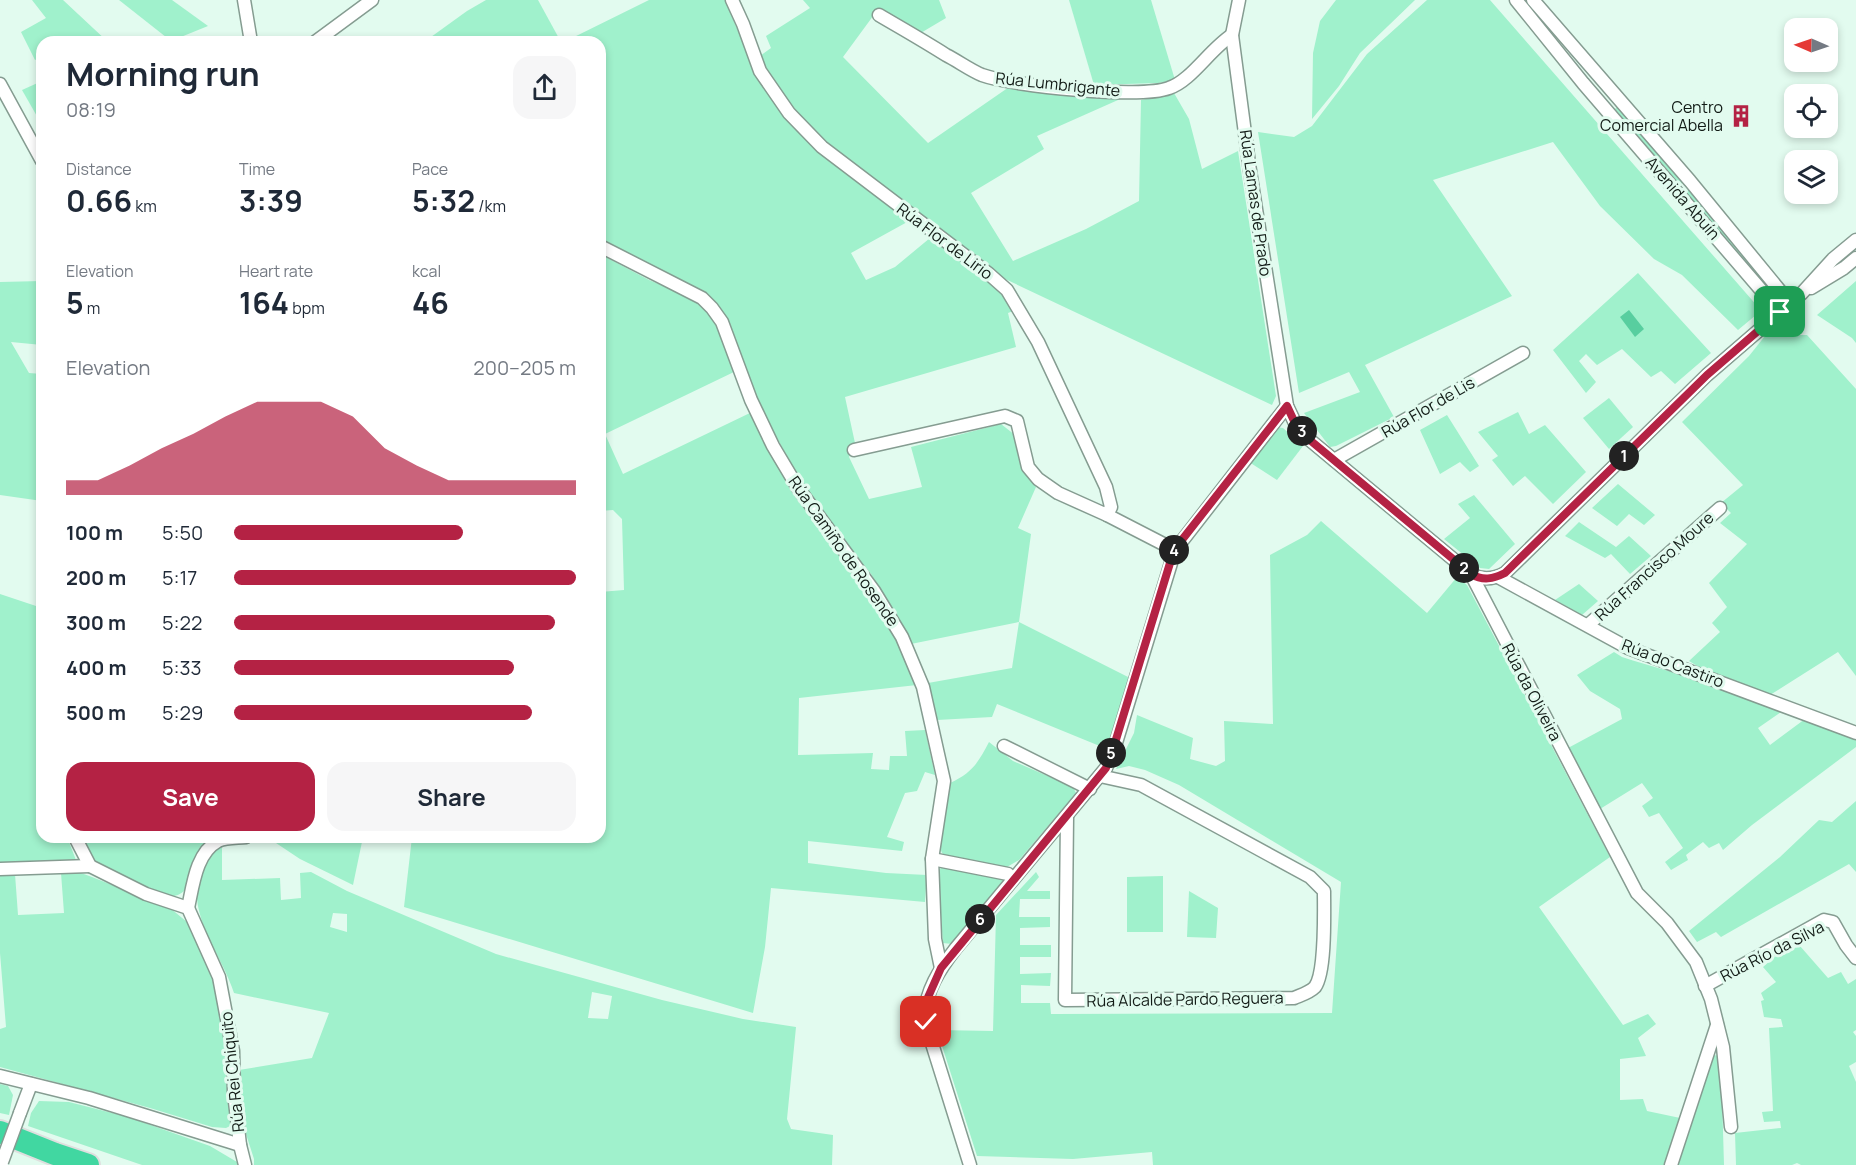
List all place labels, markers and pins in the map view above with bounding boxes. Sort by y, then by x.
place label: Centro Comercial Abella [1600,96,1723,136]
building icon: Centro Comercial Abella [1728,103,1754,129]
pin [1754,286,1805,337]
pin: 3 [1287,416,1317,446]
pin: 1 [1609,441,1639,471]
pin: 4 [1159,535,1189,565]
pin: 2 [1449,553,1479,583]
pin: 5 [1096,738,1126,768]
pin: 6 [965,904,995,934]
pin [900,996,951,1047]

